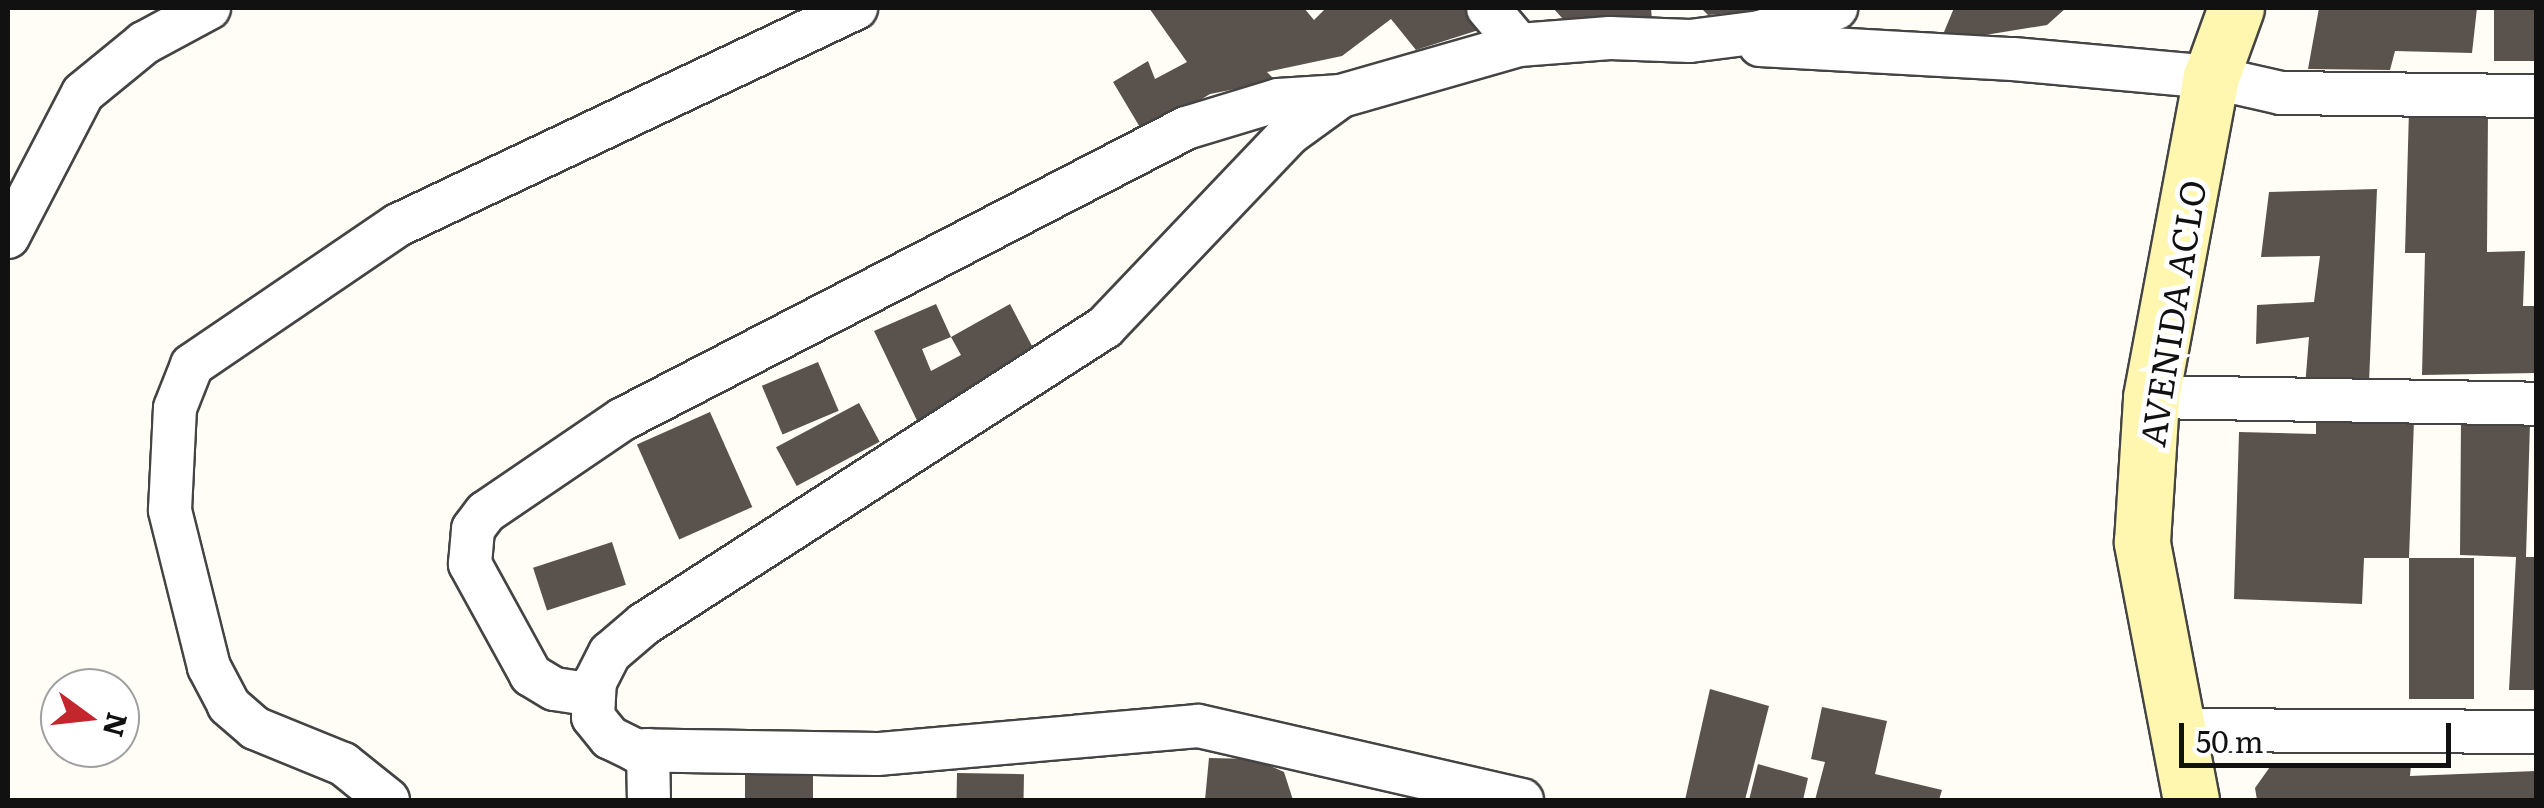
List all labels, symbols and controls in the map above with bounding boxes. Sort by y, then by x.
street label: AVENIDA ACLO [2129,177,2213,449]
north arrow [40,668,140,768]
scale bar [2184,703,2456,765]
text: N [94,708,140,742]
text: 50 m [2196,718,2264,762]

